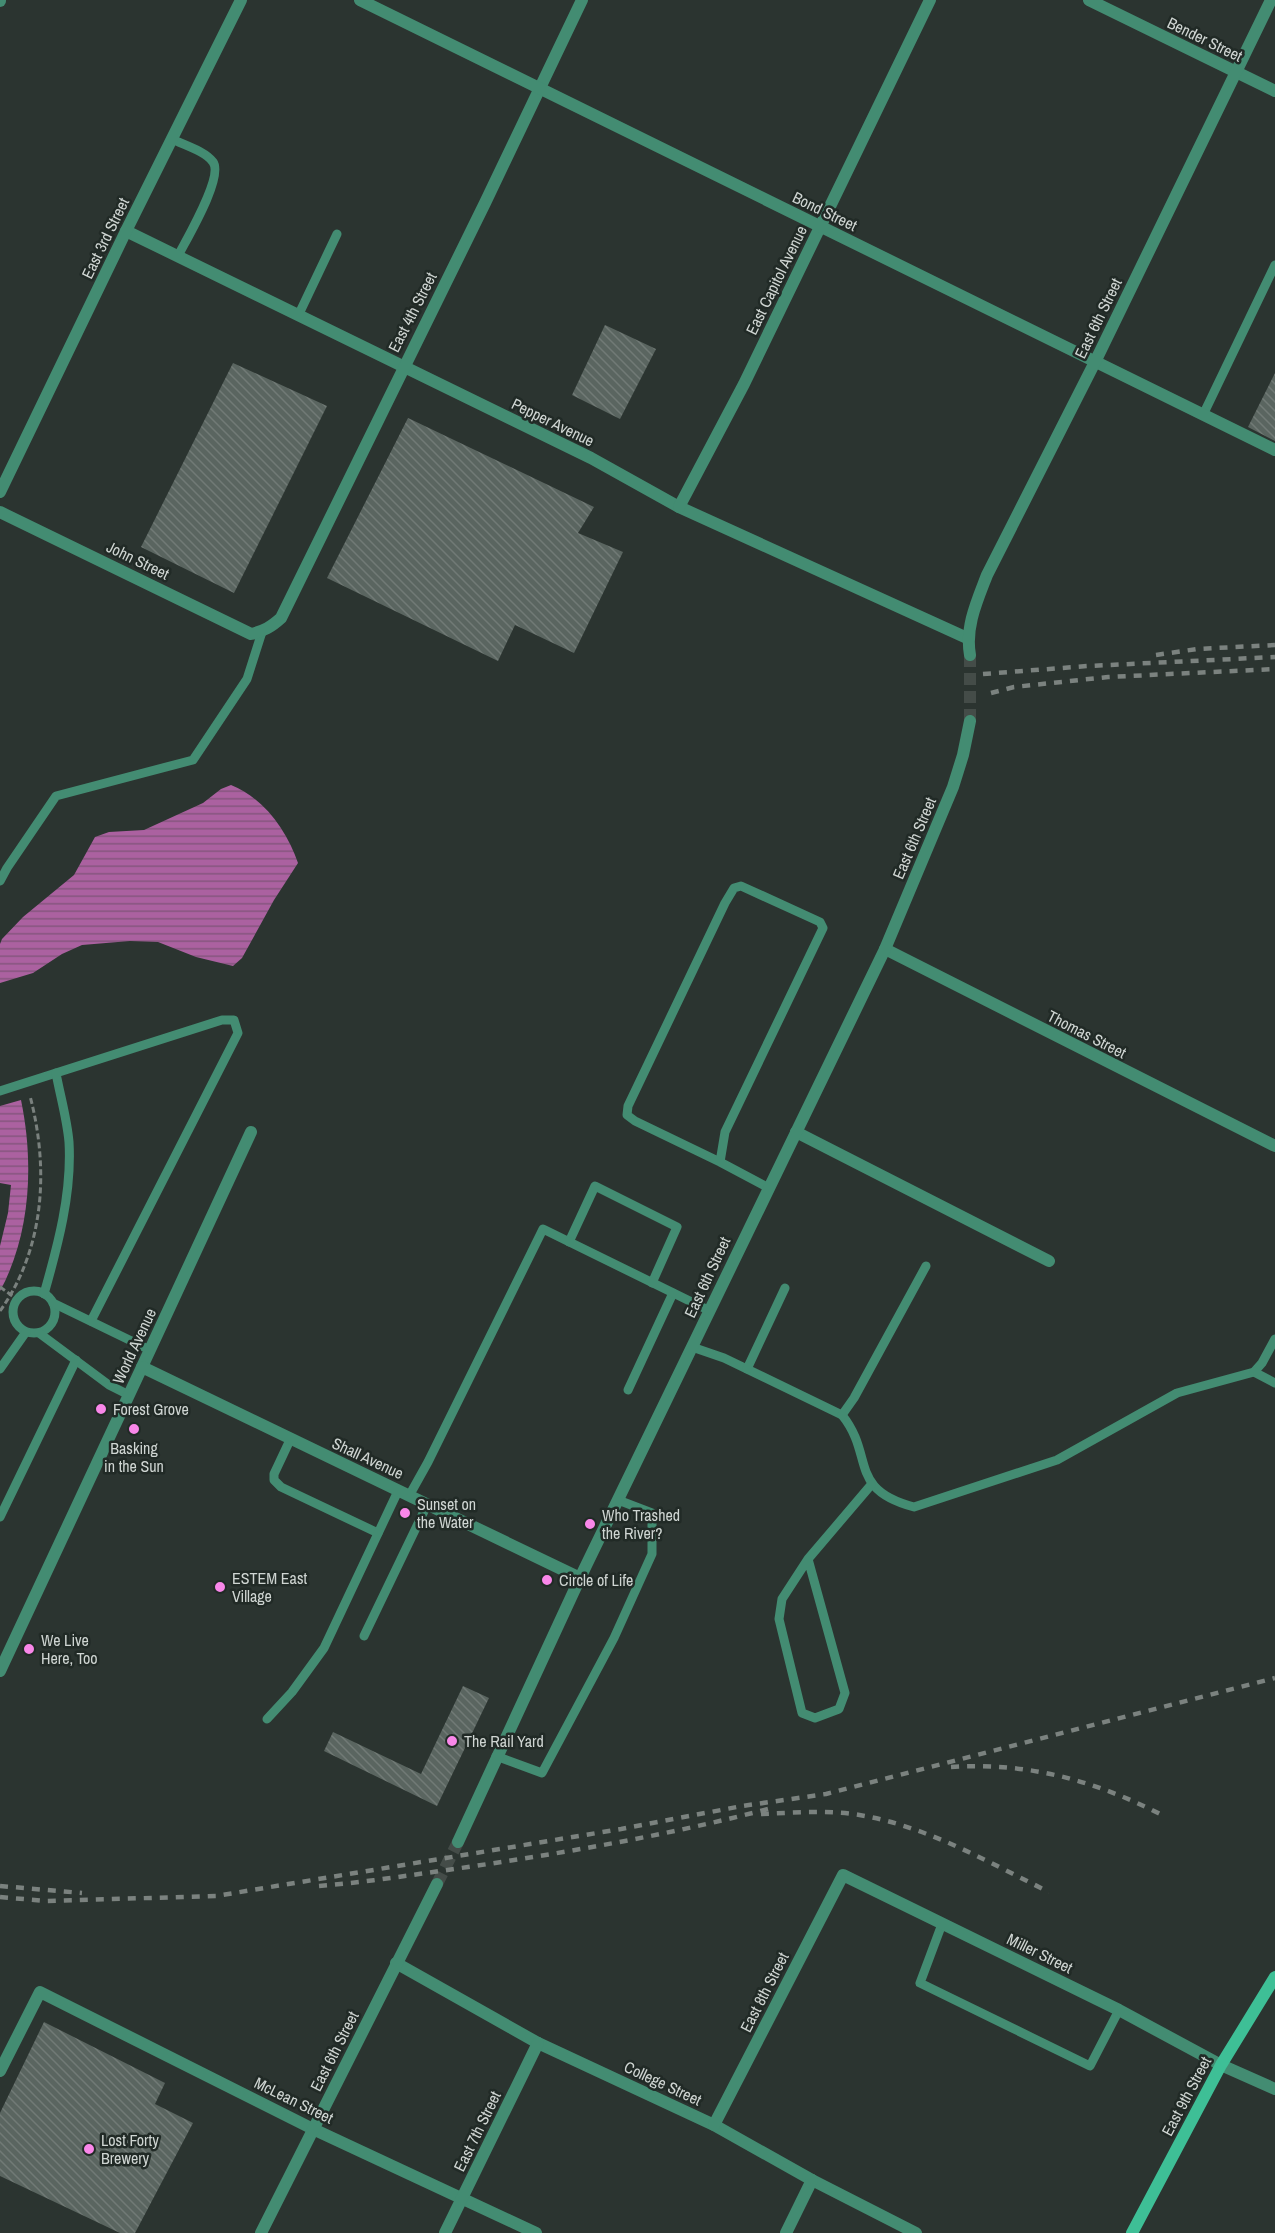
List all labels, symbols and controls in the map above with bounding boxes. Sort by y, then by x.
street label: Bender Street [1164,11,1247,67]
street label: Bond Street [789,186,861,236]
street label: East 3rd Street [76,194,134,282]
street label: East Capitol Avenue [740,222,812,338]
street label: East 4th Street [382,268,442,356]
street label: East 6th Street [1069,274,1127,362]
street label: Pepper Avenue [508,392,598,452]
street label: John Street [103,535,173,585]
street label: East 6th Street [887,793,941,882]
street label: Thomas Street [1044,1005,1131,1063]
street label: East 6th Street [679,1233,735,1321]
street label: World Avenue [107,1305,161,1387]
place label: Forest Grove [113,1398,189,1420]
marker: Forest Grove [94,1402,108,1416]
marker: Basking in the Sun [127,1422,141,1436]
street label: Shall Avenue [329,1432,407,1484]
place label: Basking in the Sun [104,1437,164,1477]
place label: Sunset on the Water [417,1493,476,1533]
place label: Who Trashed the River? [602,1504,680,1544]
marker: Sunset on the Water [398,1506,412,1520]
marker: Who Trashed the River? [583,1517,597,1531]
place label: ESTEM East Village [232,1567,307,1607]
place label: Circle of Life [559,1569,633,1591]
marker: Circle of Life [540,1573,554,1587]
marker: ESTEM East Village [213,1580,227,1594]
place label: We Live Here, Too [41,1629,98,1669]
marker: We Live Here, Too [22,1642,36,1656]
place label: The Rail Yard [464,1730,544,1752]
marker: The Rail Yard [445,1734,459,1748]
street label: Miller Street [1003,1928,1077,1979]
street label: East 8th Street [734,1948,794,2036]
street label: East 6th Street [304,2007,364,2095]
street label: East 9th Street [1156,2052,1216,2139]
street label: College Street [621,2055,706,2111]
street label: McLean Street [251,2071,337,2129]
street label: East 7th Street [448,2087,506,2175]
place label: Lost Forty Brewery [101,2129,159,2169]
marker: Lost Forty Brewery [82,2142,96,2156]

